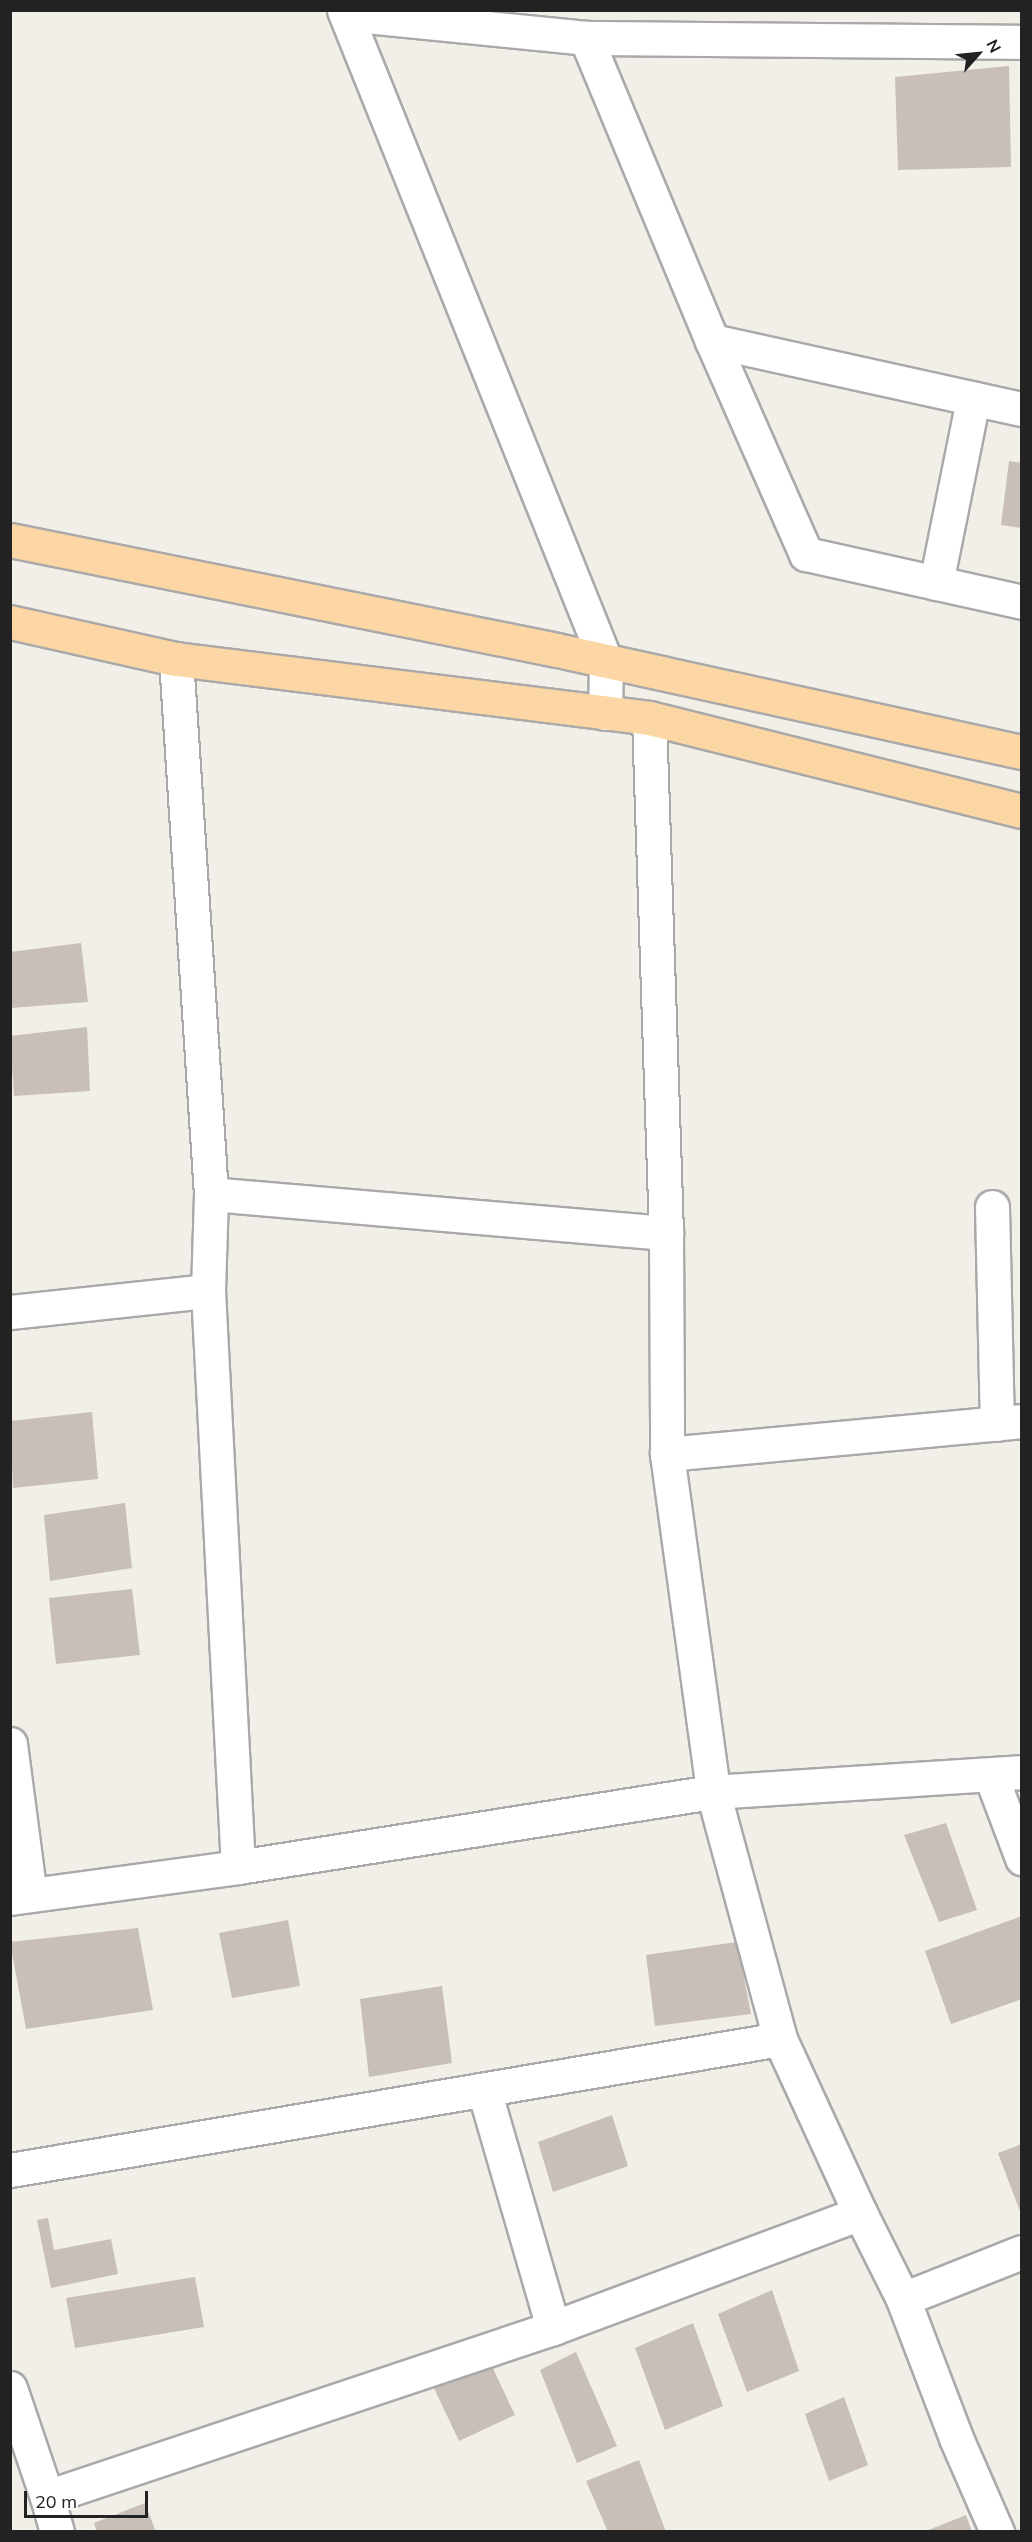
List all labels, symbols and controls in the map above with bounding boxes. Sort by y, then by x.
north arrow [948,24,1008,84]
text: N [982,36,1006,56]
scale bar [27,2479,152,2517]
text: 20 m [35,2490,77,2513]

